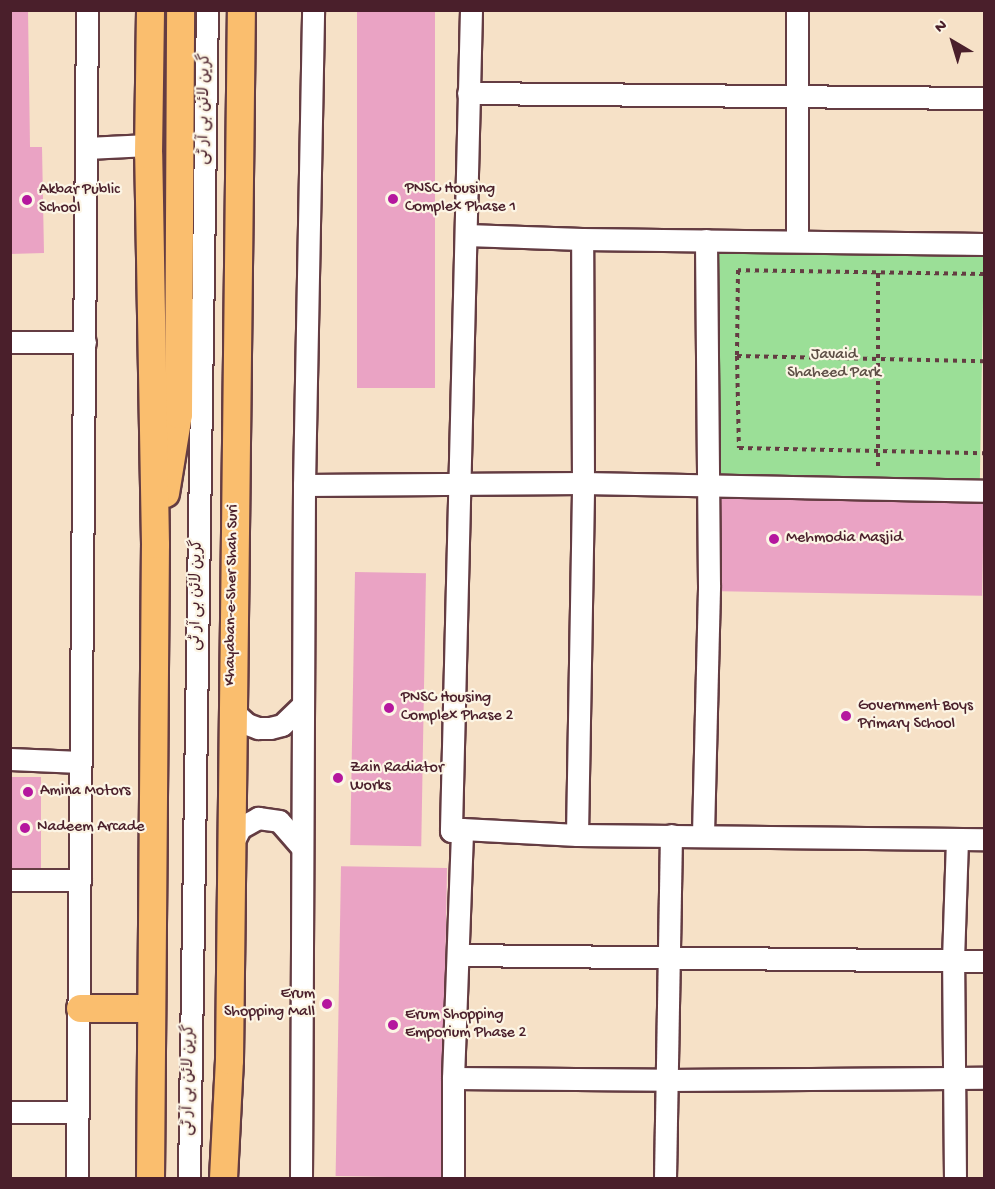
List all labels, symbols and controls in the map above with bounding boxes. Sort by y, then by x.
north arrow [923,12,983,72]
text: N [932,17,952,38]
street label: گرین لائن بی آر ٹی [195,53,217,165]
place label: PNSC Housing Complex Phase 1 [405,180,516,218]
place label: Akbar Public School [39,181,120,219]
marker: PNSC Housing Complex Phase 1 [386,192,400,206]
marker: Akbar Public School [20,193,34,207]
park label: Javaid Shaheed Park [787,346,881,384]
street label: Khayaban-e-Sher Shah Suri [222,504,244,686]
place label: Mehmodia Masjid [786,529,903,549]
marker: Mehmodia Masjid [767,532,781,546]
street label: گرین لائن بی آر ٹی [187,539,209,651]
place label: PNSC Housing Complex Phase 2 [401,689,513,727]
place label: Government Boys Primary School [858,697,973,735]
marker: PNSC Housing Complex Phase 2 [382,701,396,715]
marker: Government Boys Primary School [839,709,853,723]
place label: Zain Radiator Works [350,759,444,797]
marker: Zain Radiator Works [331,771,345,785]
place label: Amina Motors [40,782,130,802]
marker: Amina Motors [21,785,35,799]
place label: Nadeem Arcade [37,818,144,838]
marker: Nadeem Arcade [18,821,32,835]
place label: Erum Shopping Mall [224,985,315,1023]
marker: Erum Shopping Mall [320,997,334,1011]
place label: Erum Shopping Emporium Phase 2 [405,1006,526,1044]
marker: Erum Shopping Emporium Phase 2 [386,1018,400,1032]
street label: گرین لائن بی آر ٹی [179,1024,201,1136]

